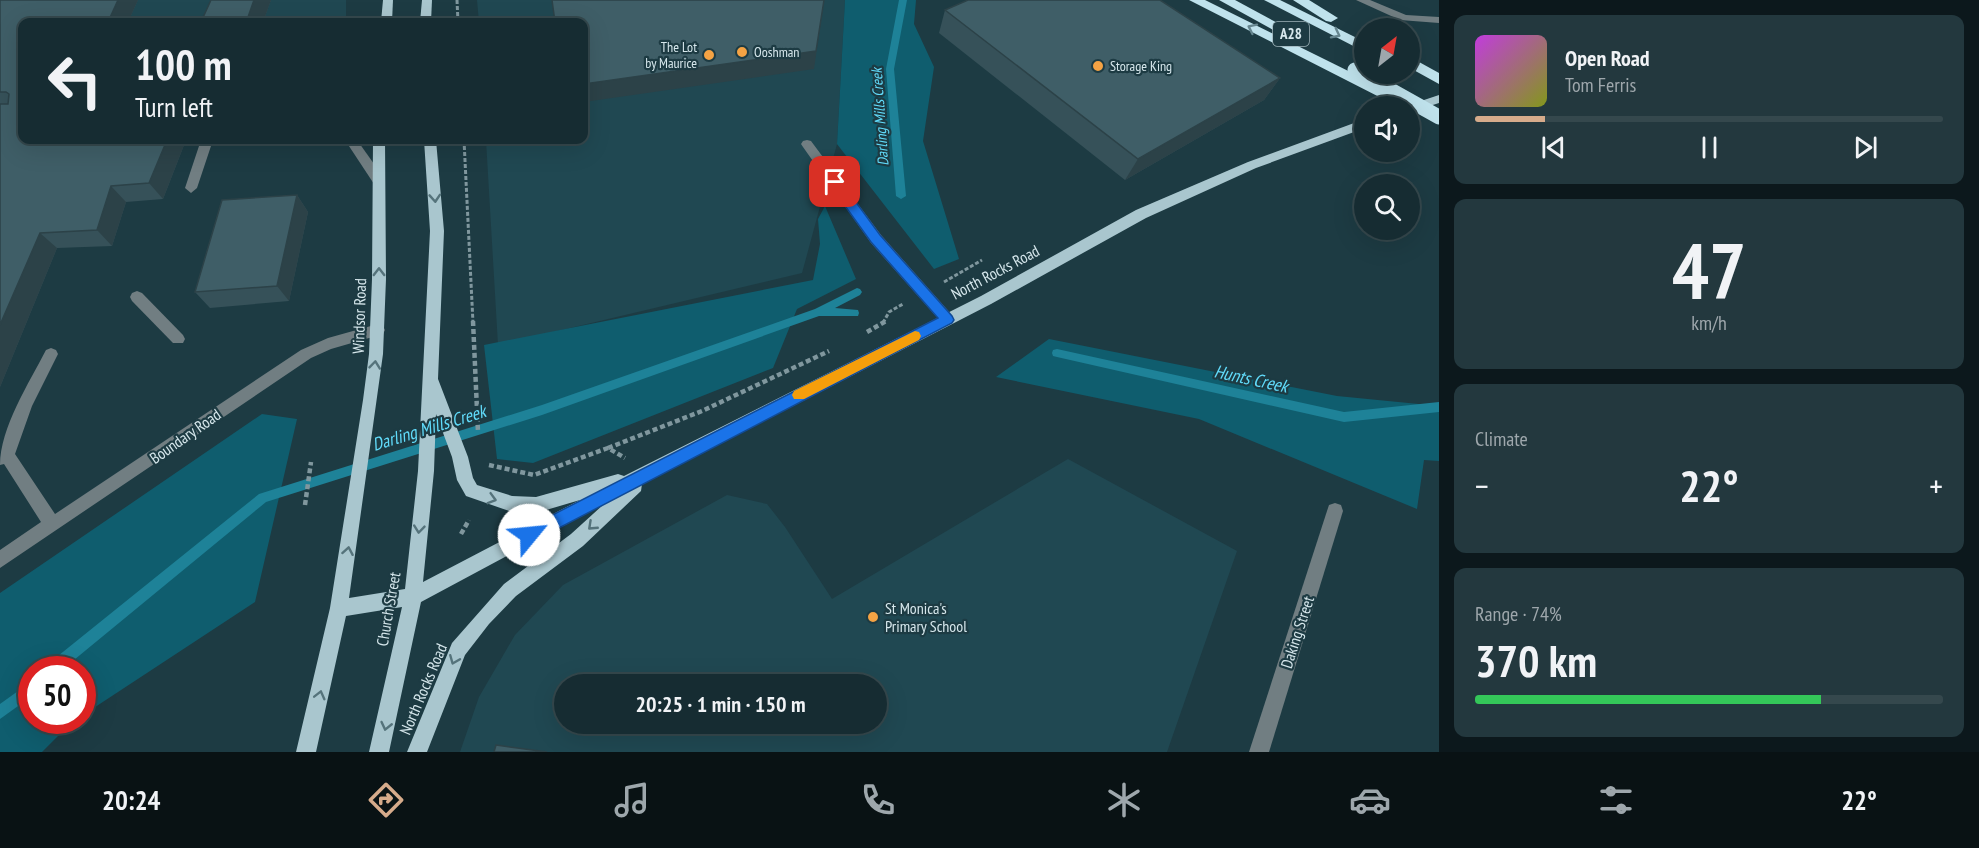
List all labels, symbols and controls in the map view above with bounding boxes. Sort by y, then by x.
north arrow [1354,18,1420,84]
map controls [1354,18,1420,240]
road number: A28 [1273,22,1309,46]
one-way arrow [1247,23,1258,35]
one-way arrow [1330,27,1341,38]
text: 100 m [135,37,232,92]
place label: The Lot by Maurice [645,38,697,72]
icon: left [36,42,114,120]
place label: Ooshman [754,43,800,61]
text: Open Road [1565,44,1650,72]
marker: Ooshman [735,45,749,59]
marker: The Lot by Maurice [702,48,716,62]
place label: Storage King [1110,57,1172,75]
marker: Storage King [1091,59,1105,73]
water label: Darling Mills Creek [866,65,892,167]
text: Tom Ferris [1565,72,1636,98]
text: Turn left [135,90,213,124]
button: sound [1354,96,1420,162]
icon: previous [1537,131,1570,164]
icon: pause [1693,131,1726,164]
icon: next [1849,131,1882,164]
pin [809,156,860,207]
icon: arrive [818,165,851,198]
button: search [1354,174,1420,240]
one-way arrow [428,193,441,202]
text: 47 [1672,220,1746,321]
street label: North Rocks Road [947,240,1043,304]
one-way arrow [373,267,385,276]
street label: Windsor Road [348,278,370,354]
text: km/h [1691,310,1727,336]
water label: Hunts Creek [1212,359,1292,398]
one-way arrow [368,360,381,370]
water label: Darling Mills Creek [369,399,490,456]
street label: Boundary Road [146,404,225,468]
text: Climate [1475,426,1528,452]
text: 22° [1679,456,1739,514]
text: − [1475,464,1489,507]
text: + [1929,464,1943,507]
one-way arrow [486,492,497,504]
position arrow [497,503,561,567]
one-way arrow [589,519,599,530]
one-way arrow [413,525,426,534]
one-way arrow [341,546,354,556]
street label: Church Street [372,570,404,648]
street label: Daking Street [1276,593,1318,671]
place label: St Monica's Primary School [885,598,967,636]
text: Range · 74% [1475,601,1562,627]
marker: St Monica's Primary School [866,610,880,624]
text: 370 km [1475,631,1597,689]
street label: North Rocks Road [395,640,451,738]
one-way arrow [449,654,461,665]
speed limit sign: 50 [18,656,96,734]
one-way arrow [313,690,326,700]
text: 20:25 · 1 min · 150 m [635,690,806,718]
one-way arrow [380,720,393,730]
icon: directions [365,779,407,821]
icon: music [611,779,653,821]
icon: phone [857,779,899,821]
icon: climate [1103,779,1145,821]
icon: car [1349,779,1391,821]
icon: filters [1595,779,1637,821]
text: 20:24 [102,783,160,817]
text: 22° [1841,783,1877,817]

